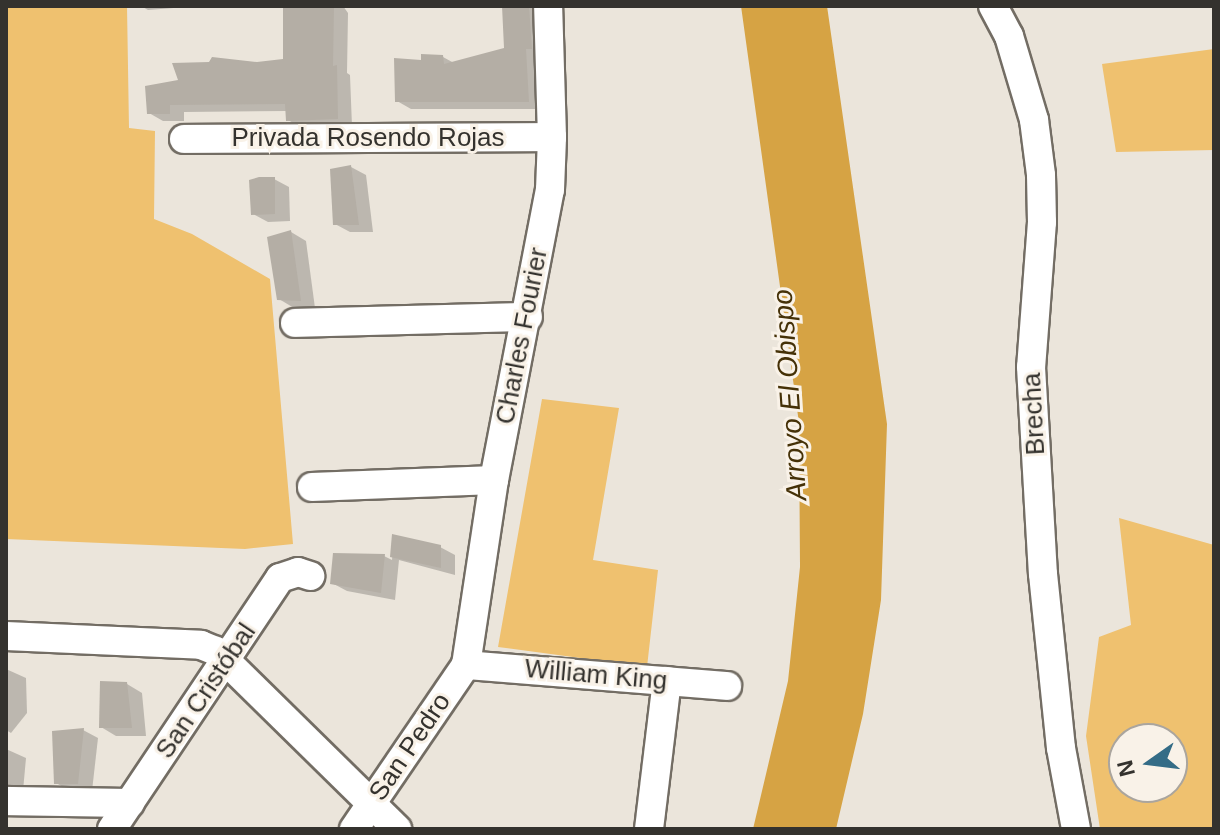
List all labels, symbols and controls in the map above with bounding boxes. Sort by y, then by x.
street label: Privada Rosendo Rojas [231,122,505,154]
street label: Charles Fourier [490,245,554,427]
water label: Arroyo El Obispo [766,288,814,502]
street label: Brecha [1016,372,1052,456]
street label: San Cristóbal [149,618,263,764]
street label: William King [523,653,669,697]
street label: San Pedro [363,687,457,807]
north arrow [1108,723,1188,803]
text: N [1112,758,1140,779]

